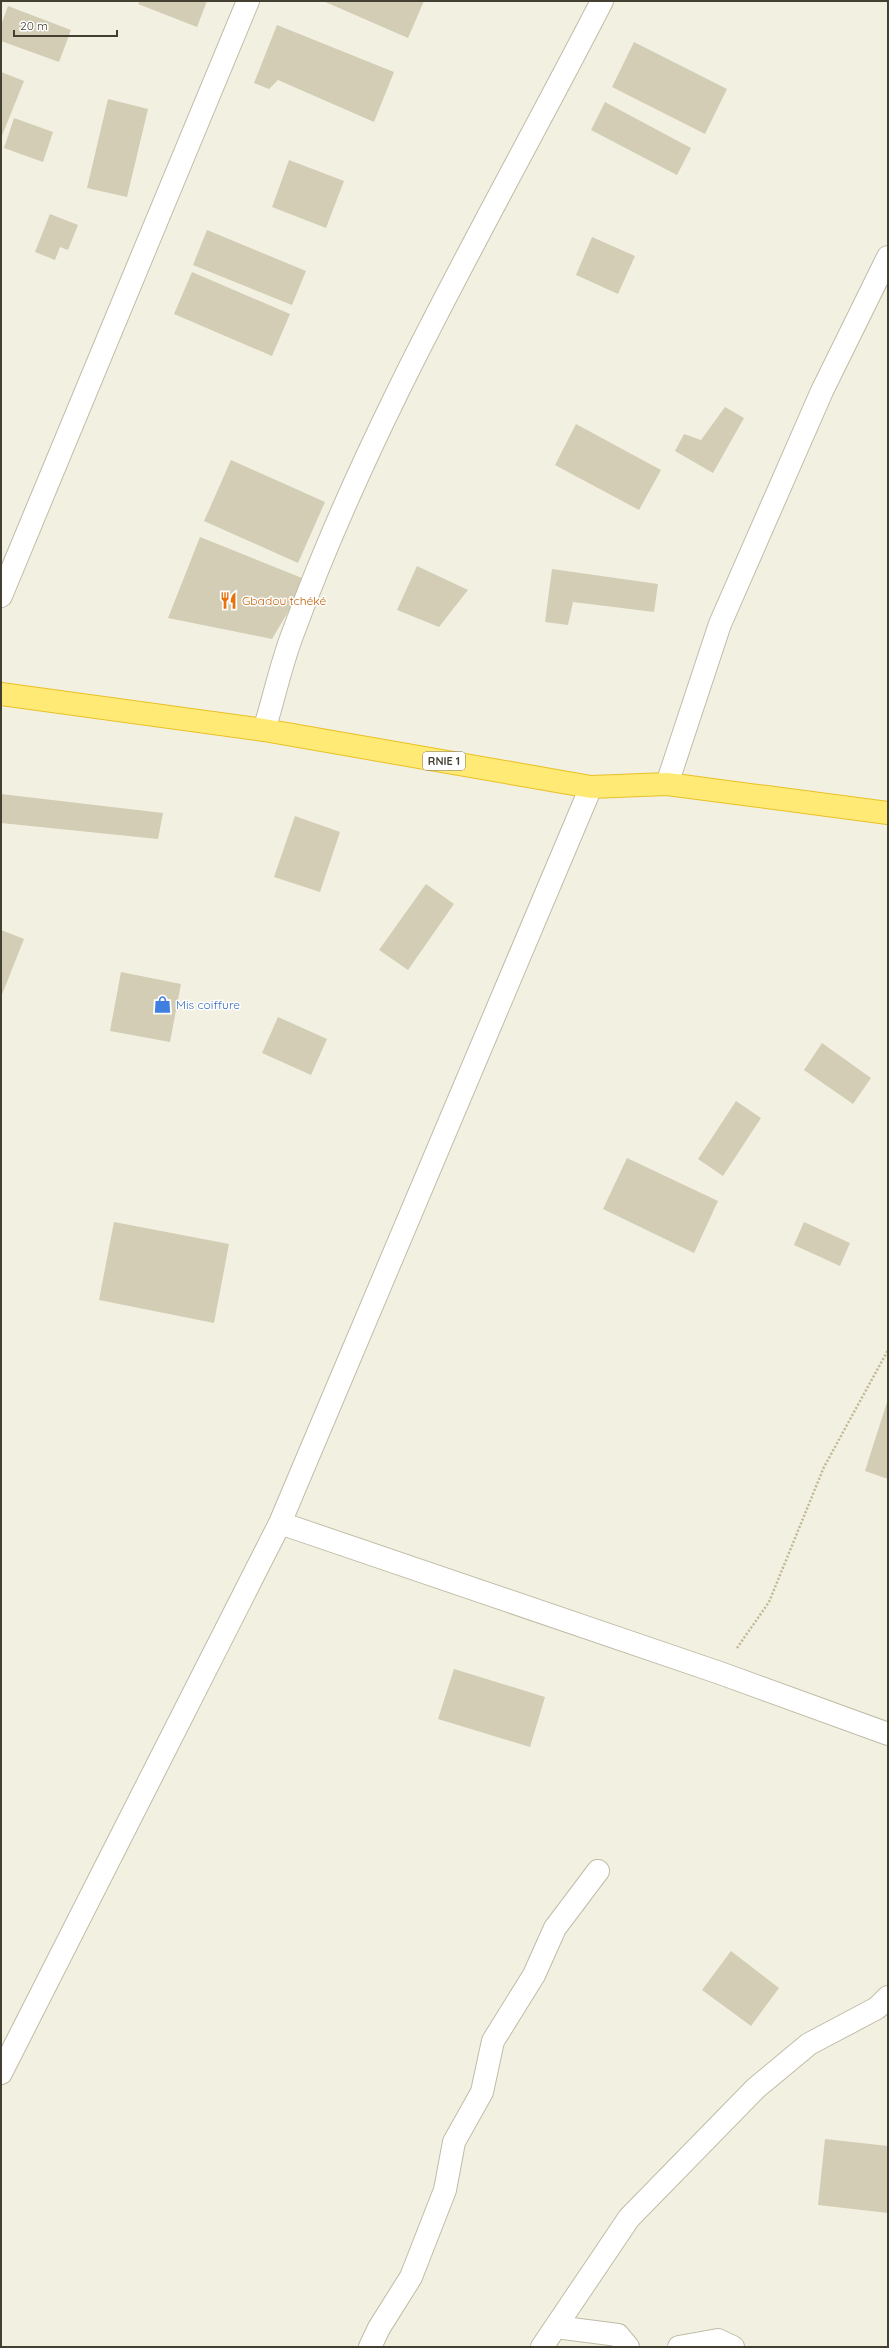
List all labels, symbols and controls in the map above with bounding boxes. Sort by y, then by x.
scale bar [14,12,117,38]
text: 20 m [20,18,48,33]
restaurant icon: Gbadou tchéké [219,591,239,611]
place label: Gbadou tchéké [242,593,326,608]
road number: RNIE 1 [423,752,465,770]
shop icon: Mis coiffure [153,995,173,1015]
place label: Mis coiffure [176,997,240,1012]

